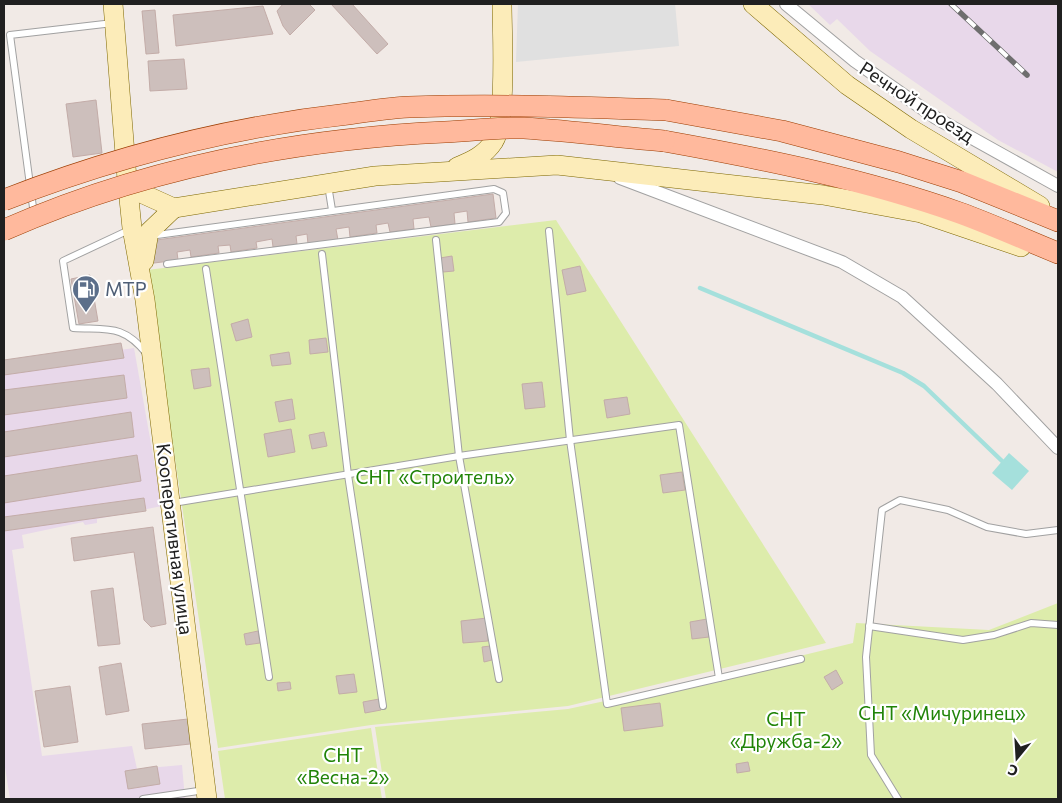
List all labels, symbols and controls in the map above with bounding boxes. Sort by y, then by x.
street label: Речной проезд [856,56,979,147]
fuel station icon: МТР [71,274,101,313]
place label: МТР [105,277,147,300]
street label: Кооперативная улица [152,442,199,636]
park label: СНТ «Строитель» [355,465,515,488]
park label: СНТ «Мичуринец» [858,701,1026,724]
park label: СНТ «Дружба-2» [730,707,842,752]
north arrow [992,733,1042,783]
park label: СНТ «Весна-2» [297,743,389,788]
text: С [1006,761,1020,780]

